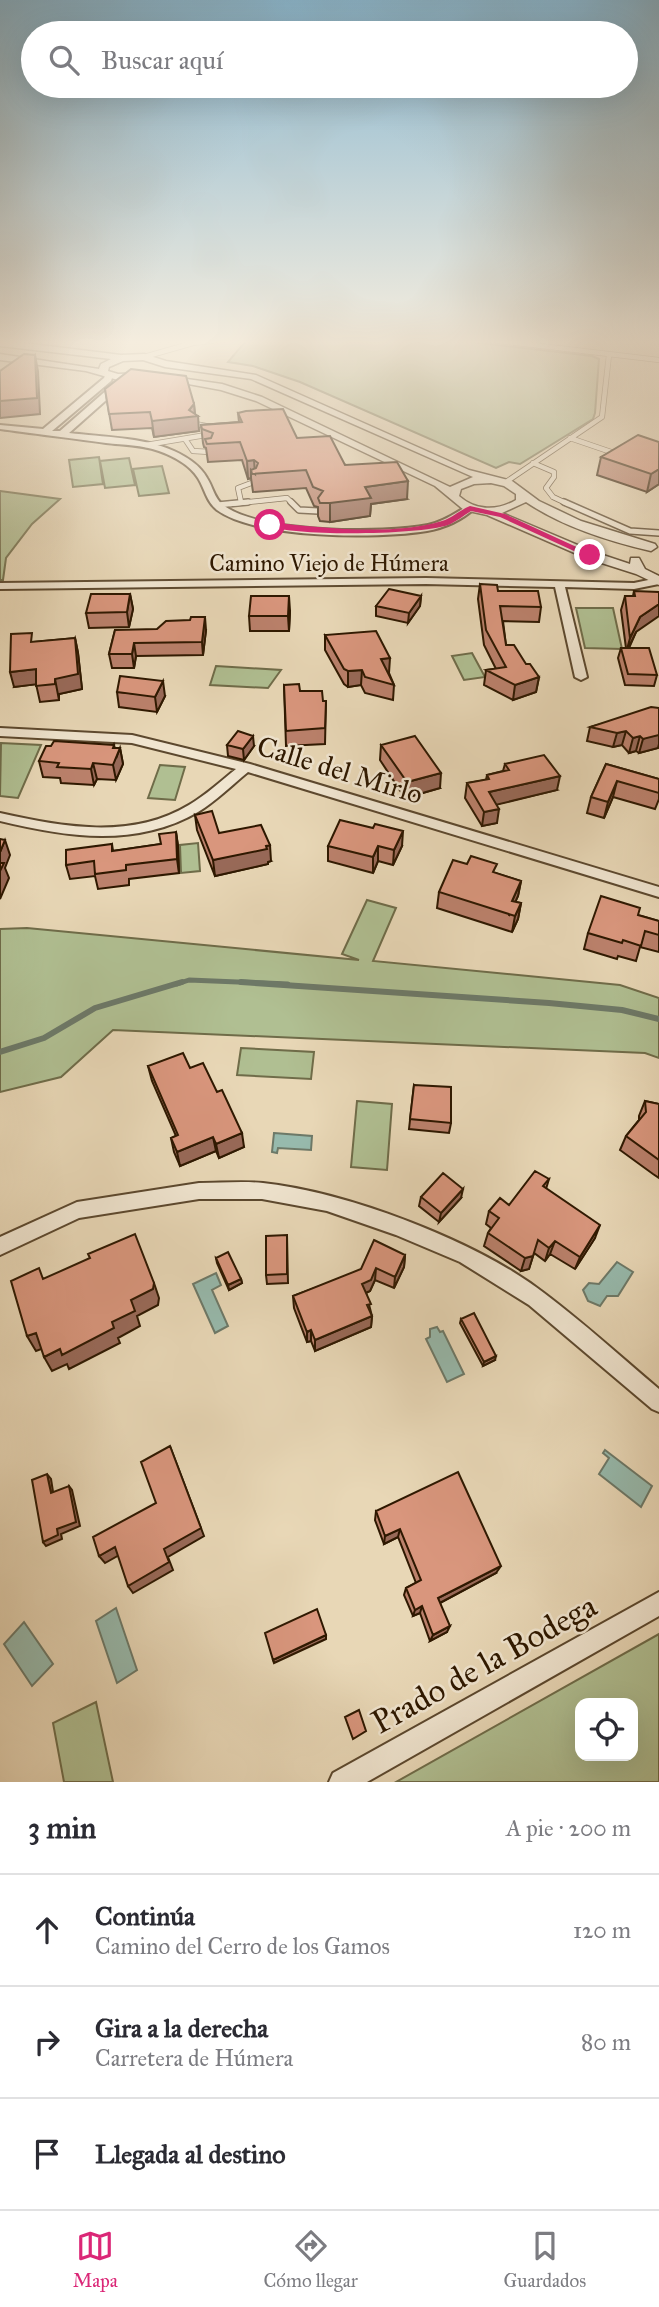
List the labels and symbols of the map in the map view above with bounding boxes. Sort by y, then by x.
route start [254,509,285,540]
route end [574,539,605,570]
street label: Camino Viejo de Húmera [209,549,449,577]
street label: Calle del Mirlo [253,728,427,812]
street label: Prado de la Bodega [364,1586,604,1742]

